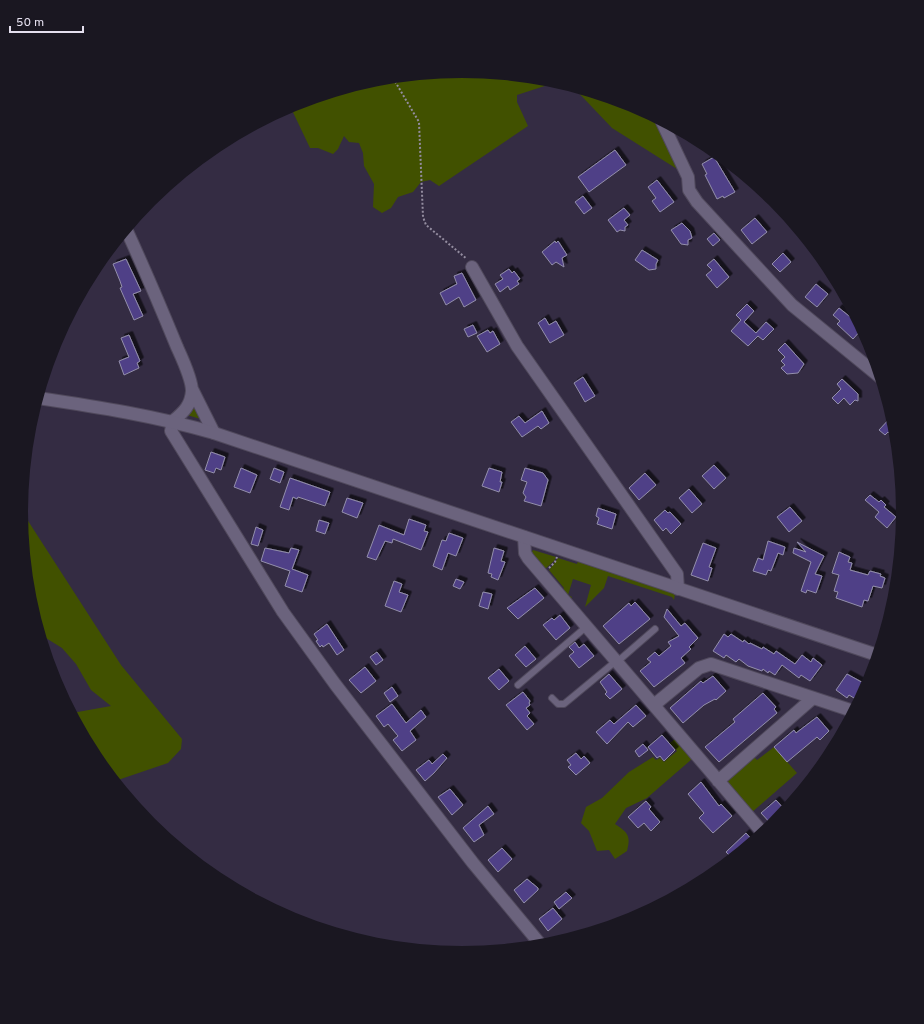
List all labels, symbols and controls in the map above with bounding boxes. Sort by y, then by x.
scale bar [10,8,83,34]
text: 50 m [16,15,44,31]

